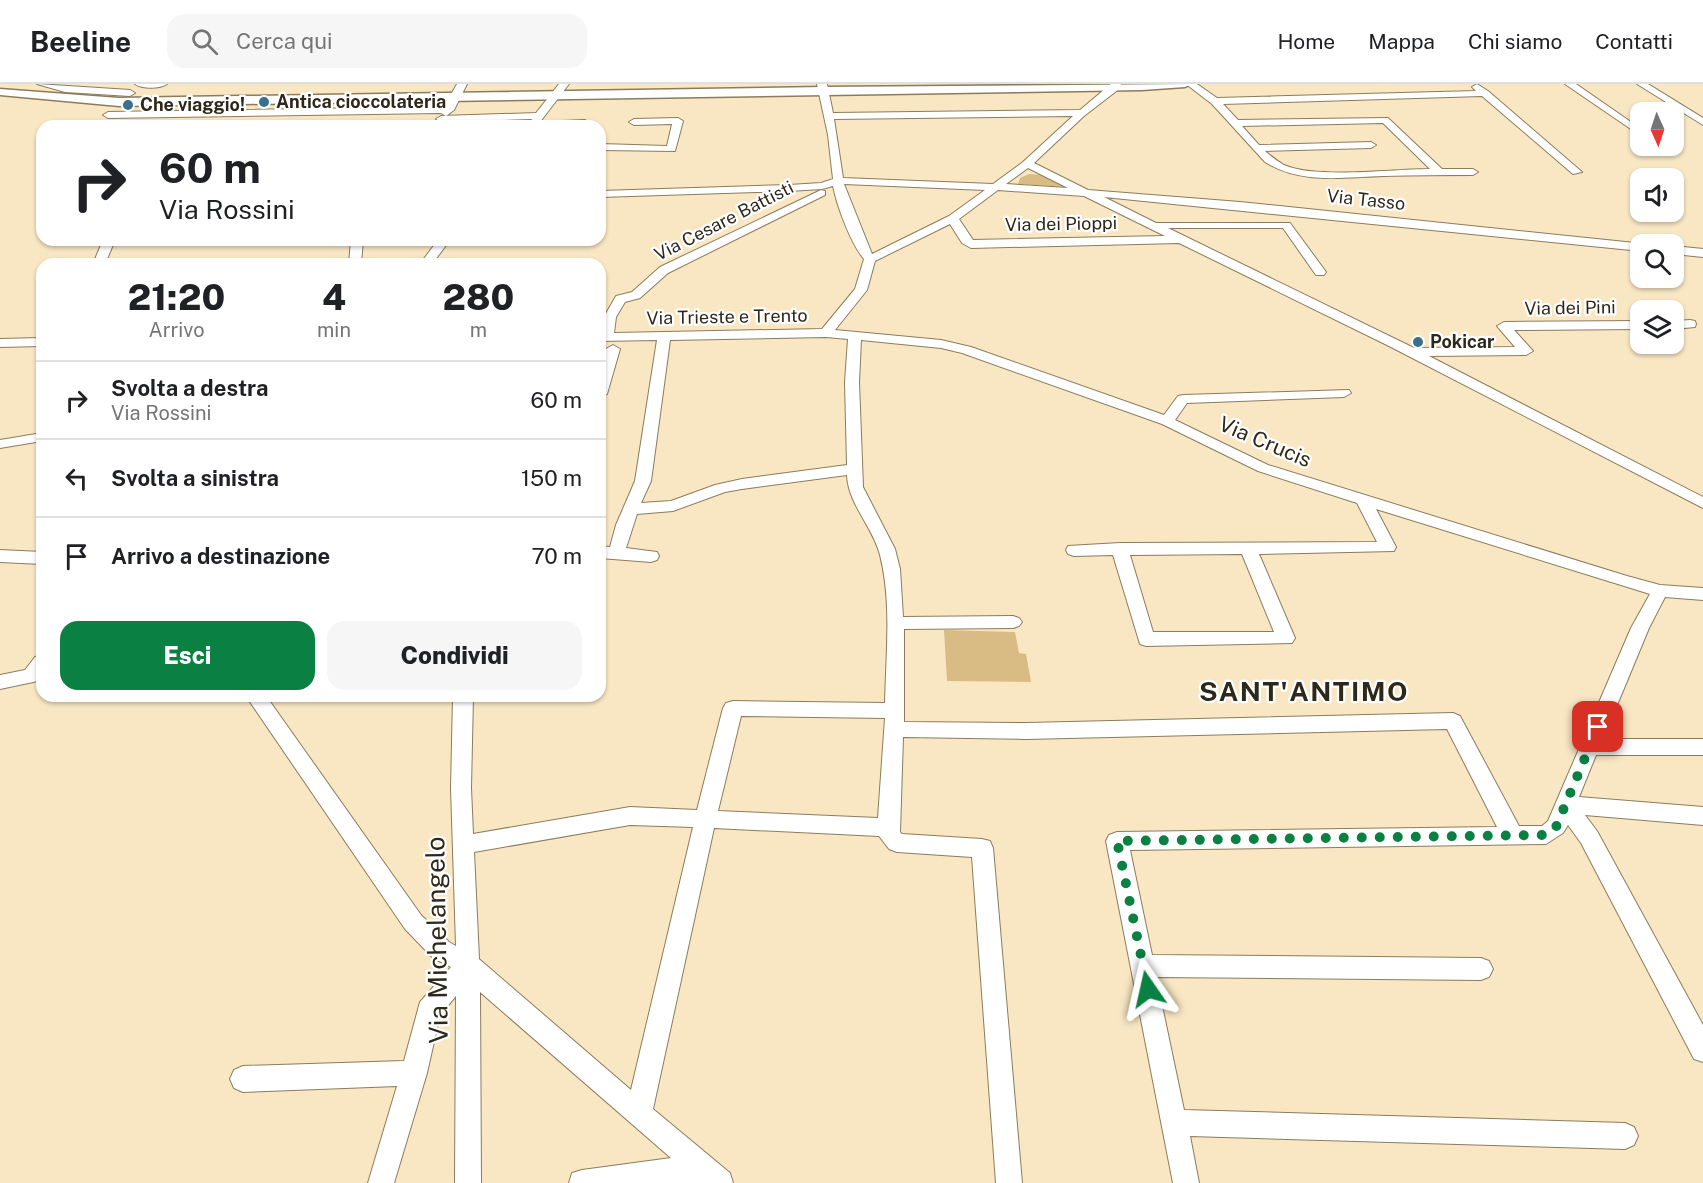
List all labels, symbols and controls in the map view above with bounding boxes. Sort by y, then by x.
search box [167,14,587,68]
text: Beeline [30,25,131,58]
icon: search [188,25,221,58]
text: Cerca qui [236,28,333,54]
text: Home [1277,29,1335,54]
text: Mappa [1368,29,1435,54]
text: Chi siamo [1468,29,1562,54]
text: Contatti [1595,29,1673,54]
place label: Antica cioccolateria [276,91,446,112]
place label: Che viaggio! [140,94,245,115]
marker: Antica cioccolateria [257,95,271,109]
marker: Che viaggio! [121,98,135,112]
north arrow [1630,102,1684,156]
map controls [1630,102,1684,354]
text: 60 m [159,143,261,192]
icon: right [60,144,138,222]
button: sound [1630,168,1684,222]
street label: Via Cesare Battisti [651,176,797,265]
street label: Via Tasso [1326,185,1406,214]
text: Via Rossini [159,193,295,225]
street label: Via dei Pioppi [1005,212,1117,235]
button: search [1630,234,1684,288]
text: 21:20 [128,276,225,318]
text: 4 [322,276,346,318]
text: 280 [443,276,514,318]
street label: Via dei Pini [1524,296,1616,319]
button: layers [1630,300,1684,354]
street label: Via Trieste e Trento [646,305,808,328]
text: Arrivo [149,318,205,342]
text: min [317,318,351,342]
text: m [470,318,487,342]
place label: Pokicar [1430,331,1495,352]
marker: Pokicar [1411,335,1425,349]
text: Svolta a destra [111,375,268,401]
icon: right [60,384,93,417]
text: 60 m [531,387,582,413]
text: Via Rossini [111,401,212,425]
street label: Via Crucis [1215,411,1315,472]
icon: left [60,462,93,495]
text: Svolta a sinistra [111,465,279,491]
text: 150 m [521,465,582,491]
icon: arrive [60,540,93,573]
text: Arrivo a destinazione [111,543,330,569]
text: 70 m [531,543,582,569]
button: Esci [60,621,315,690]
button: Condividi [327,621,582,690]
district label: SANT'ANTIMO [1199,675,1409,707]
pin [1572,701,1623,752]
icon: arrive [1581,710,1614,743]
street label: Via Michelangelo [419,836,454,1044]
position arrow [1116,957,1180,1021]

